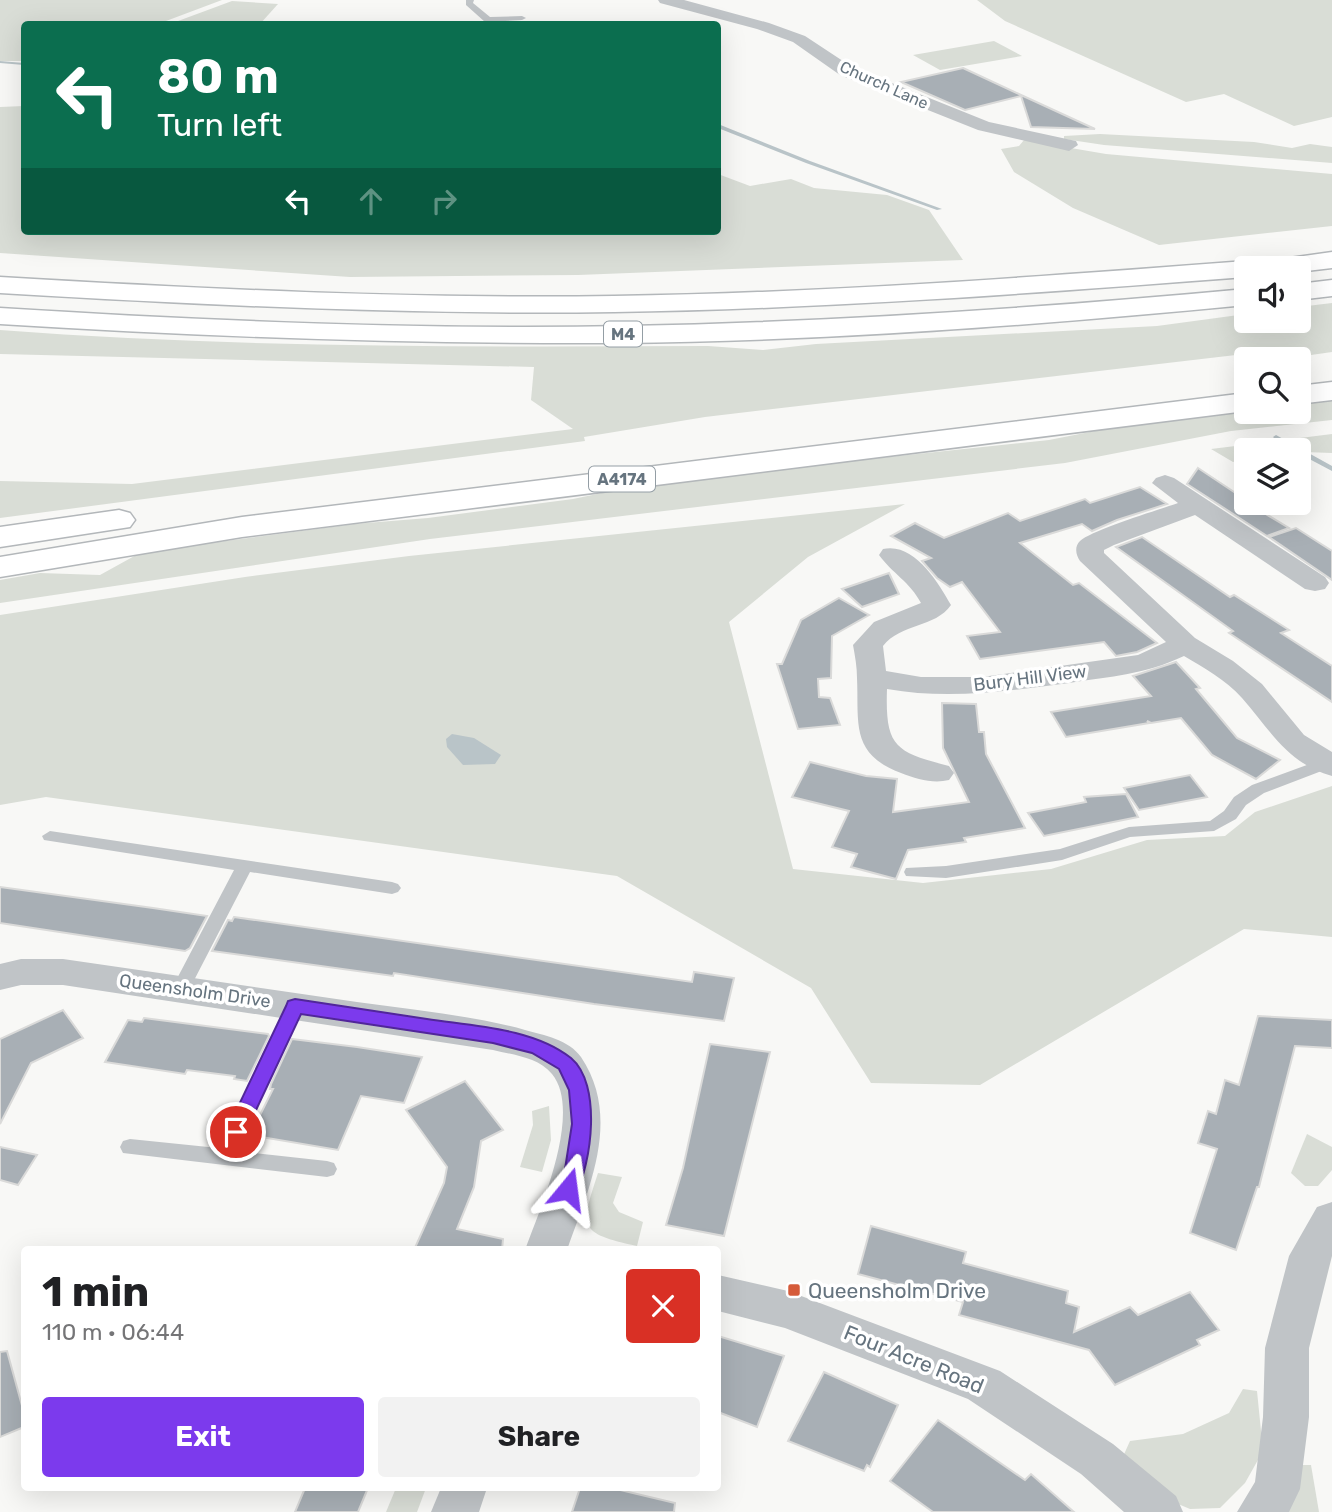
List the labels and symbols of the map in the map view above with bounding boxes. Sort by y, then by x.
street label: Church Lane [837,57,931,113]
road number: M4 [604,322,642,346]
road number: A4174 [589,466,655,492]
street label: Bury Hill View [972,660,1088,696]
street label: Queensholm Drive [118,969,272,1013]
pin [206,1102,266,1162]
position arrow [531,1152,605,1226]
place label: Queensholm Drive [808,1278,986,1303]
marker: Queensholm Drive [786,1282,802,1298]
street label: Four Acre Road [840,1320,988,1398]

